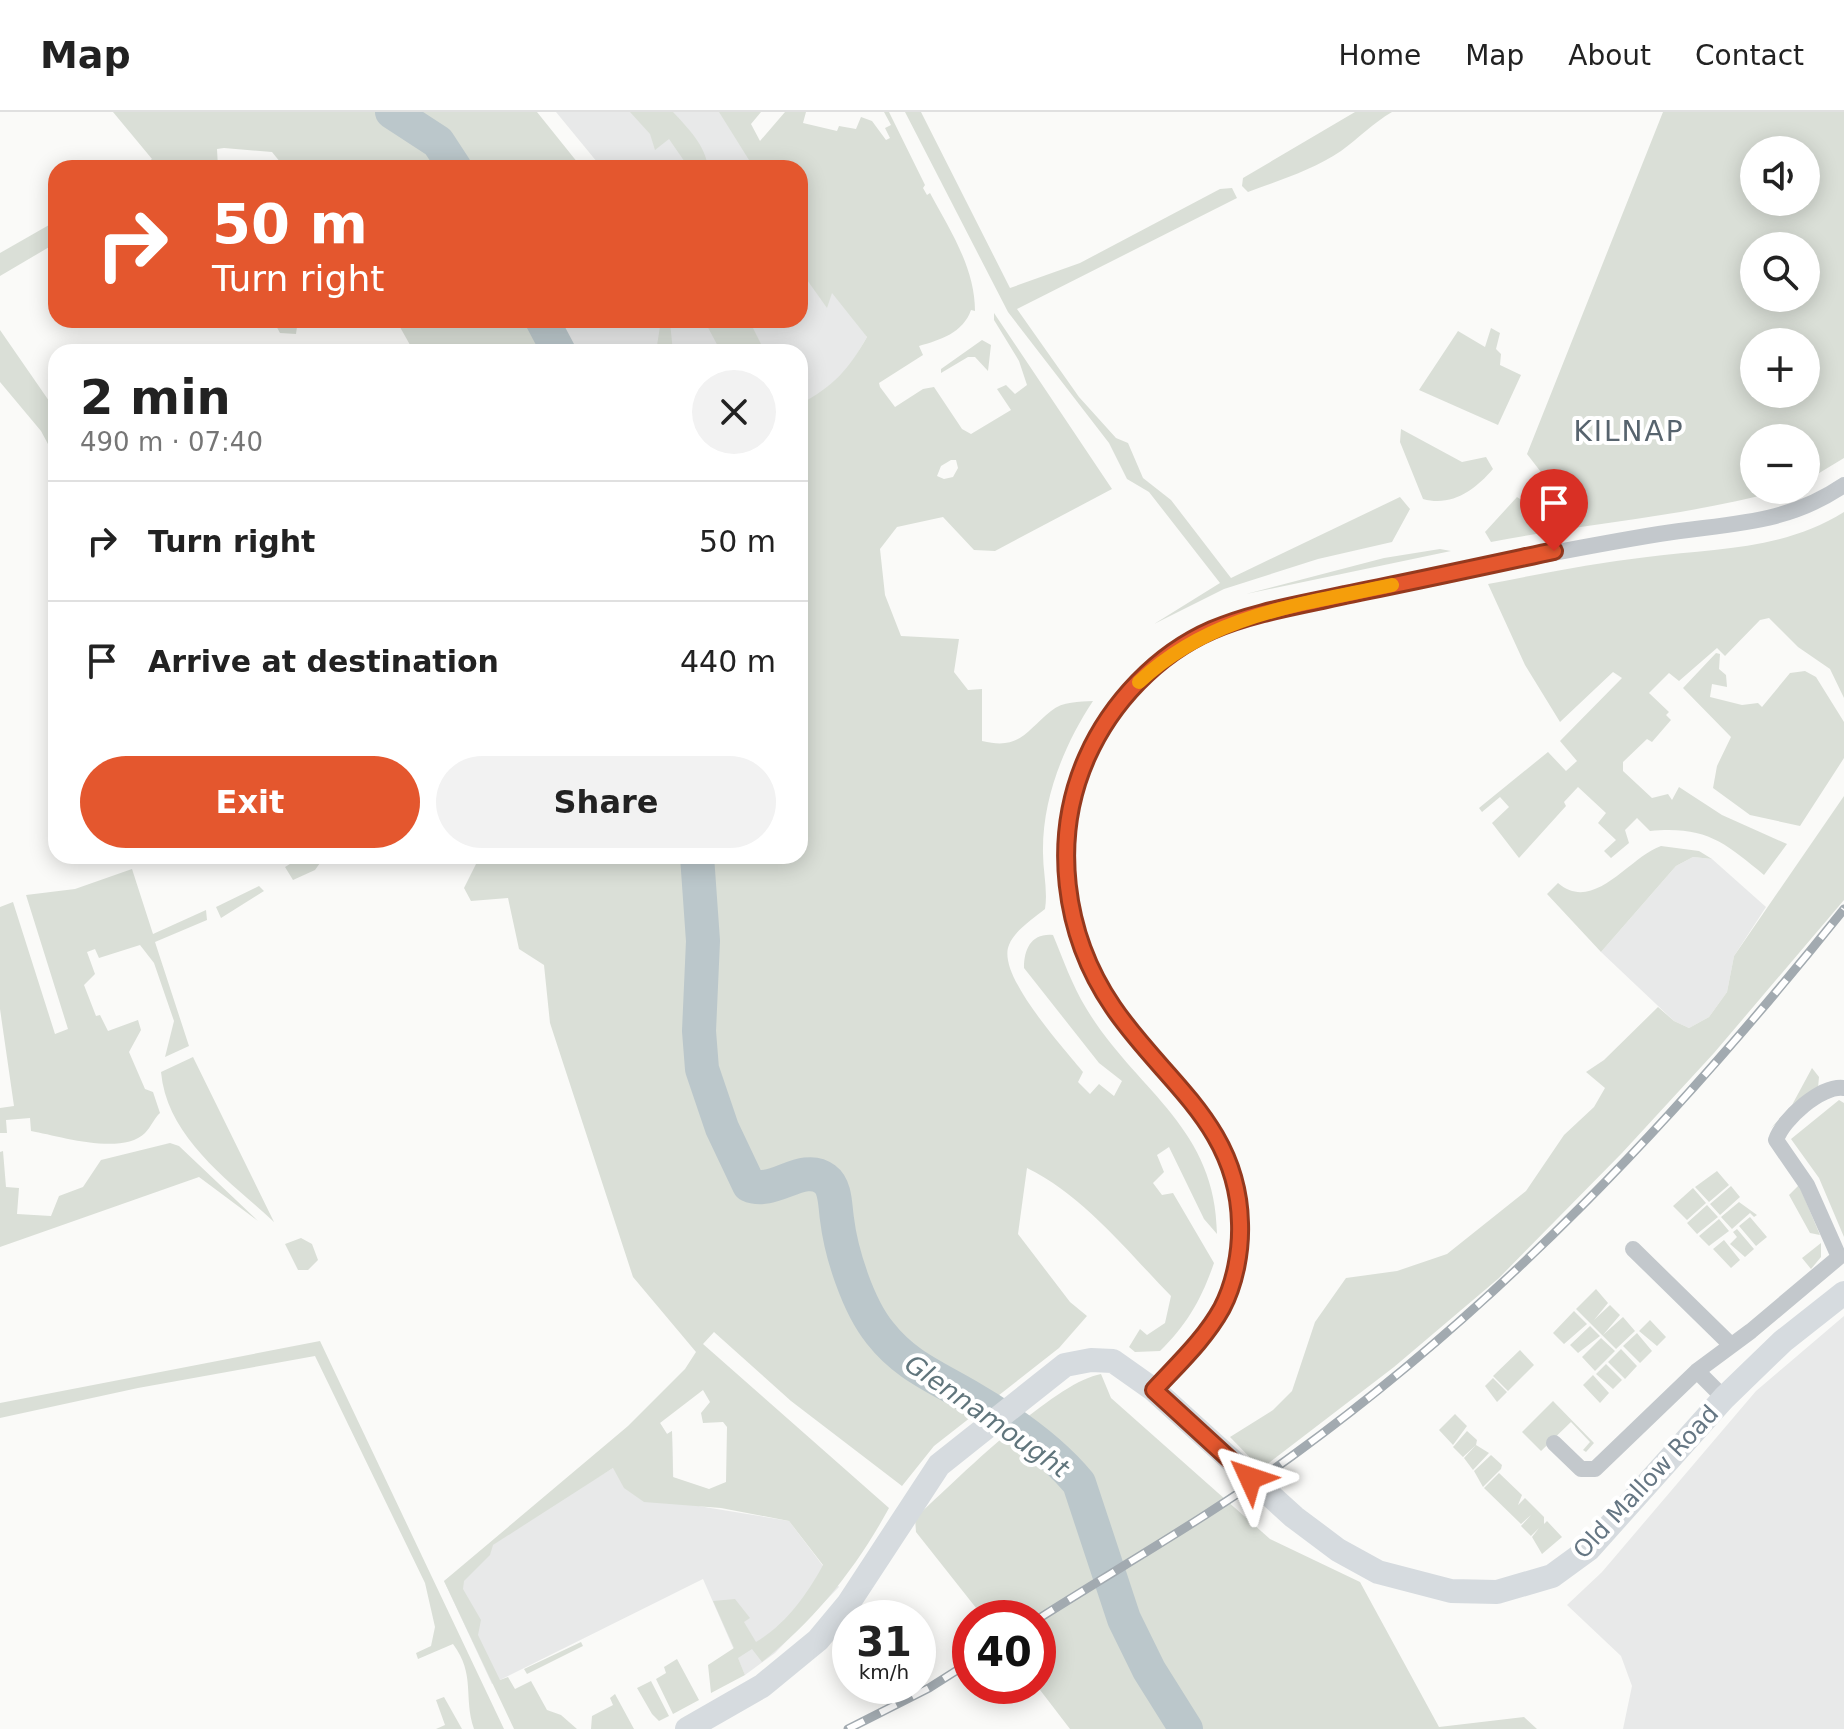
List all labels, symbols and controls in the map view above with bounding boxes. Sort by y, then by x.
text: Map [40,33,131,77]
text: Home [1338,39,1421,72]
text: Map [1465,39,1524,72]
text: About [1568,39,1651,72]
text: Contact [1695,39,1804,72]
map controls [1740,136,1820,504]
button: sound [1740,136,1820,216]
text: 50 m [212,191,368,256]
icon: right [80,192,184,296]
button: search [1740,232,1820,312]
text: Turn right [212,258,384,299]
button: + [1740,328,1820,408]
text: 2 min [80,369,231,425]
button: close [692,370,776,454]
district label: KILNAP [1573,415,1685,448]
button: − [1740,424,1820,504]
text: 490 m · 07:40 [80,427,263,457]
pin [1520,469,1588,551]
icon: arrive [1532,481,1576,525]
icon: right [80,519,124,563]
text: Turn right [148,524,315,559]
text: 50 m [699,524,776,559]
icon: arrive [80,639,124,683]
text: Arrive at destination [148,644,499,679]
text: 440 m [680,644,776,679]
button: Exit [80,756,420,848]
button: Share [436,756,776,848]
water label: Glennamought [899,1348,1075,1484]
street label: Old Mallow Road [1568,1400,1724,1564]
position arrow [1208,1436,1292,1520]
speed limit sign: 40 [952,1600,1056,1704]
text: 31 [856,1619,912,1665]
text: km/h [859,1660,909,1684]

